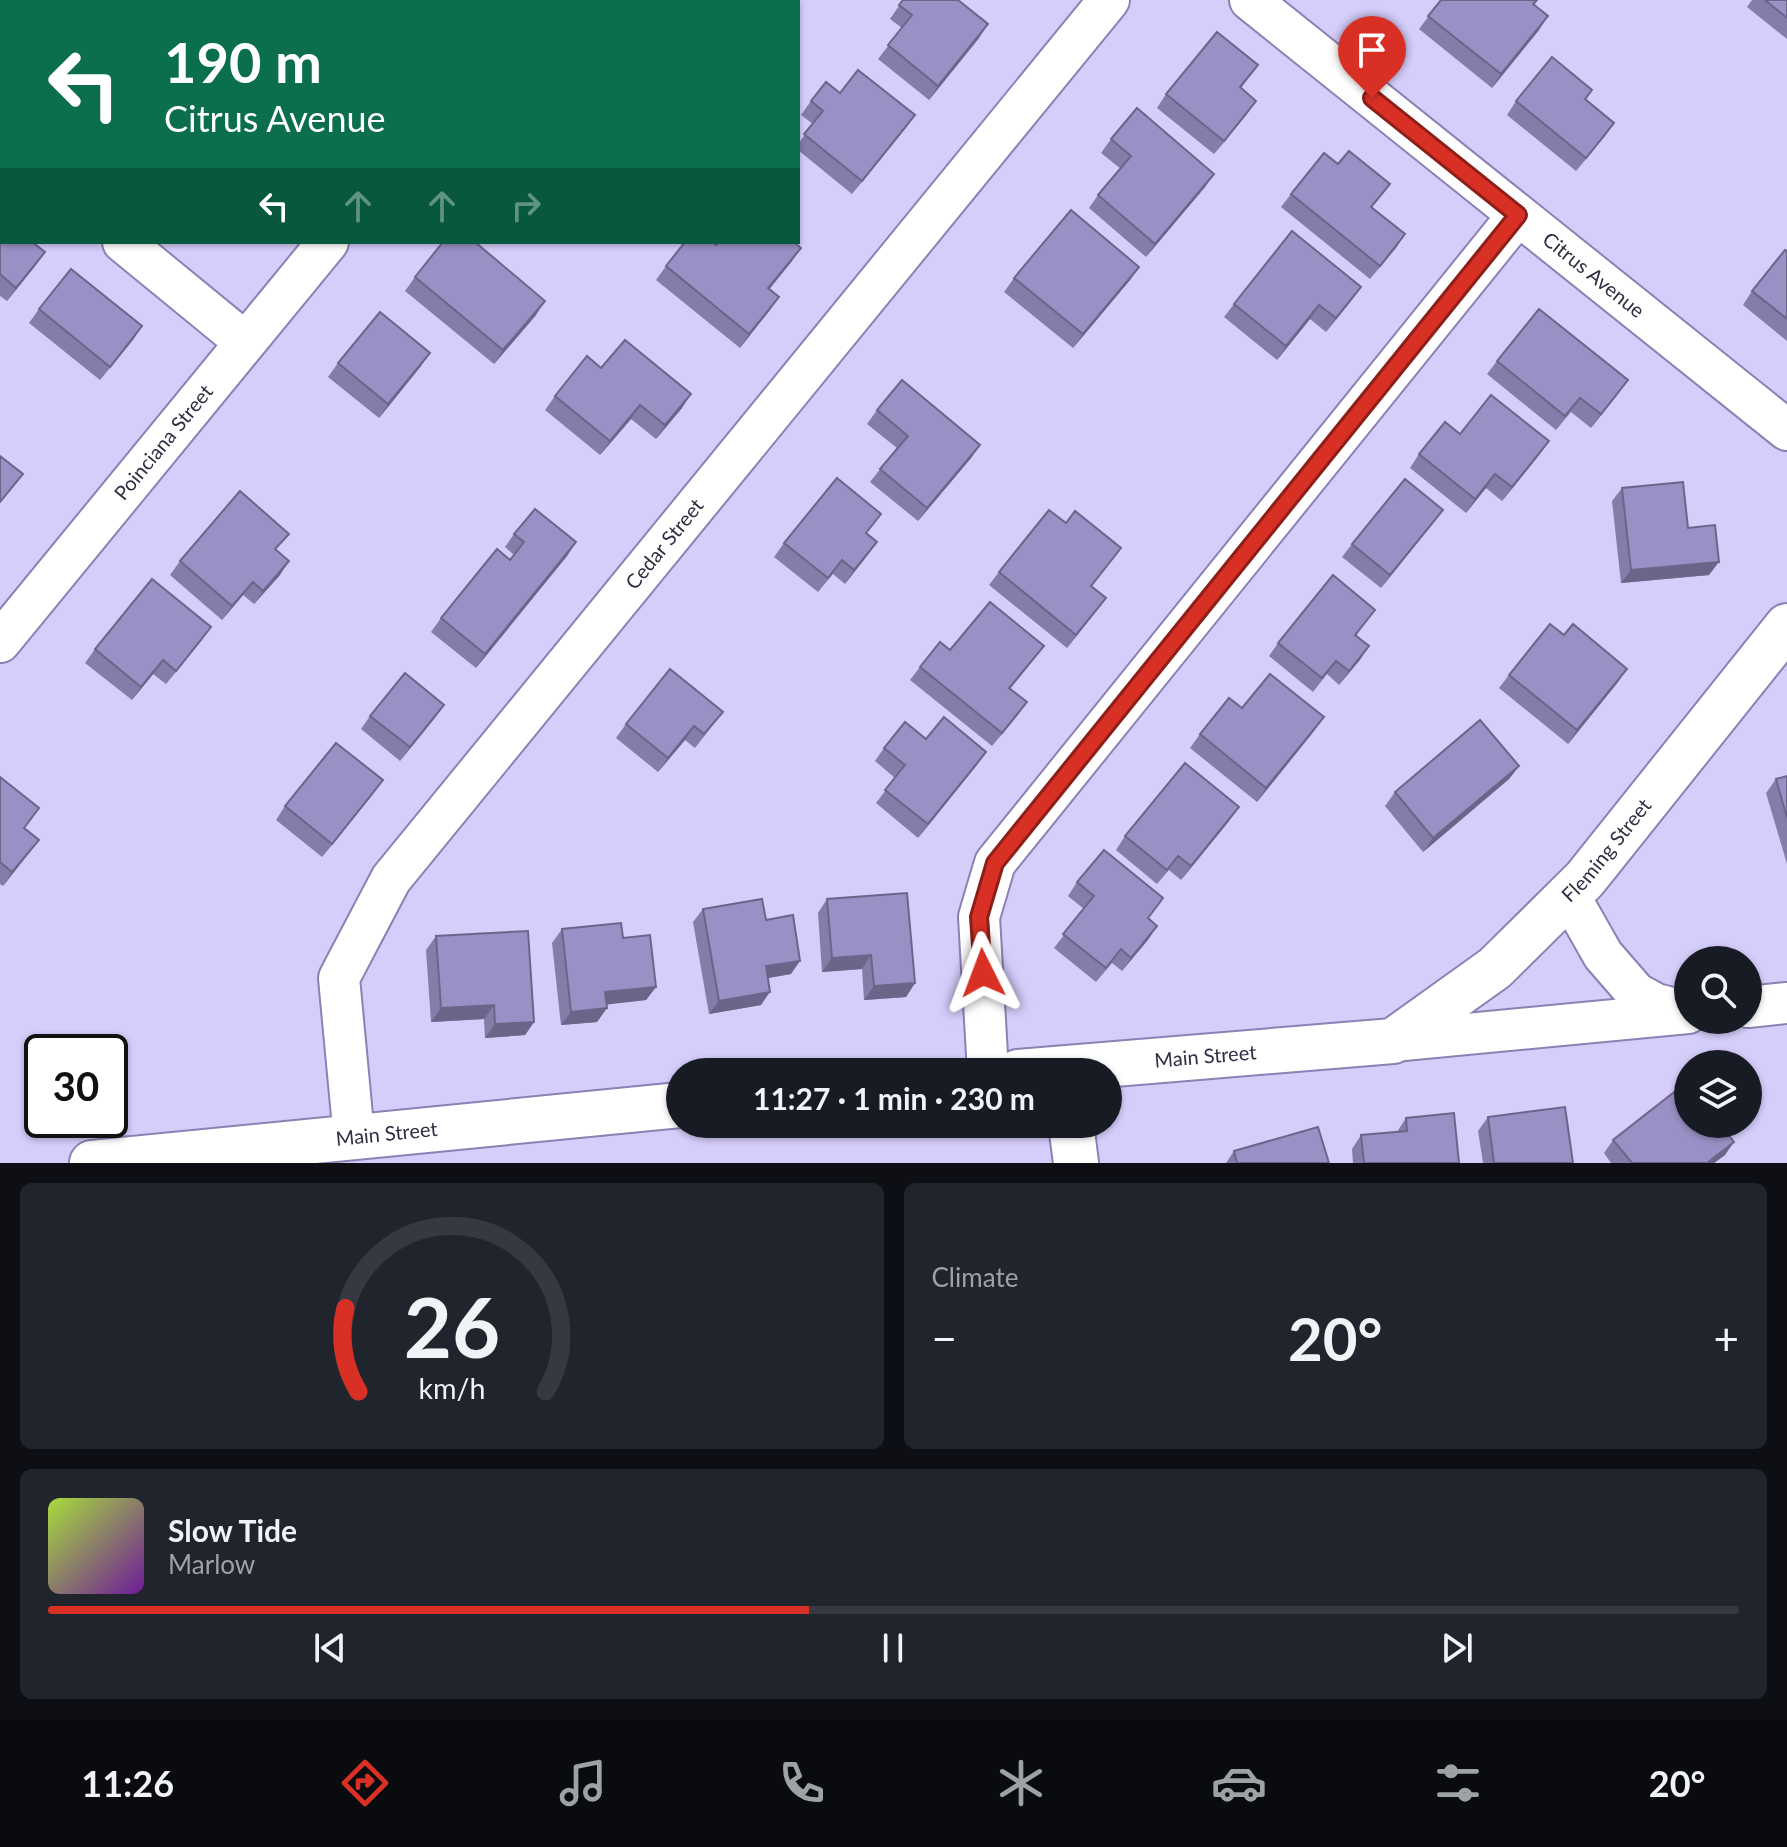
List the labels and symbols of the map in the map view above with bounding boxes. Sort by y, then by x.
pin [1338,16,1406,98]
street label: Citrus Avenue [1539,226,1650,322]
street label: Poinciana Street [108,379,217,504]
street label: Cedar Street [620,493,708,593]
street label: Fleming Street [1556,793,1656,906]
position arrow [941,931,1025,1015]
speed limit sign: 30 [24,1034,128,1138]
street label: Main Street [1153,1039,1257,1072]
street label: Main Street [335,1116,438,1150]

